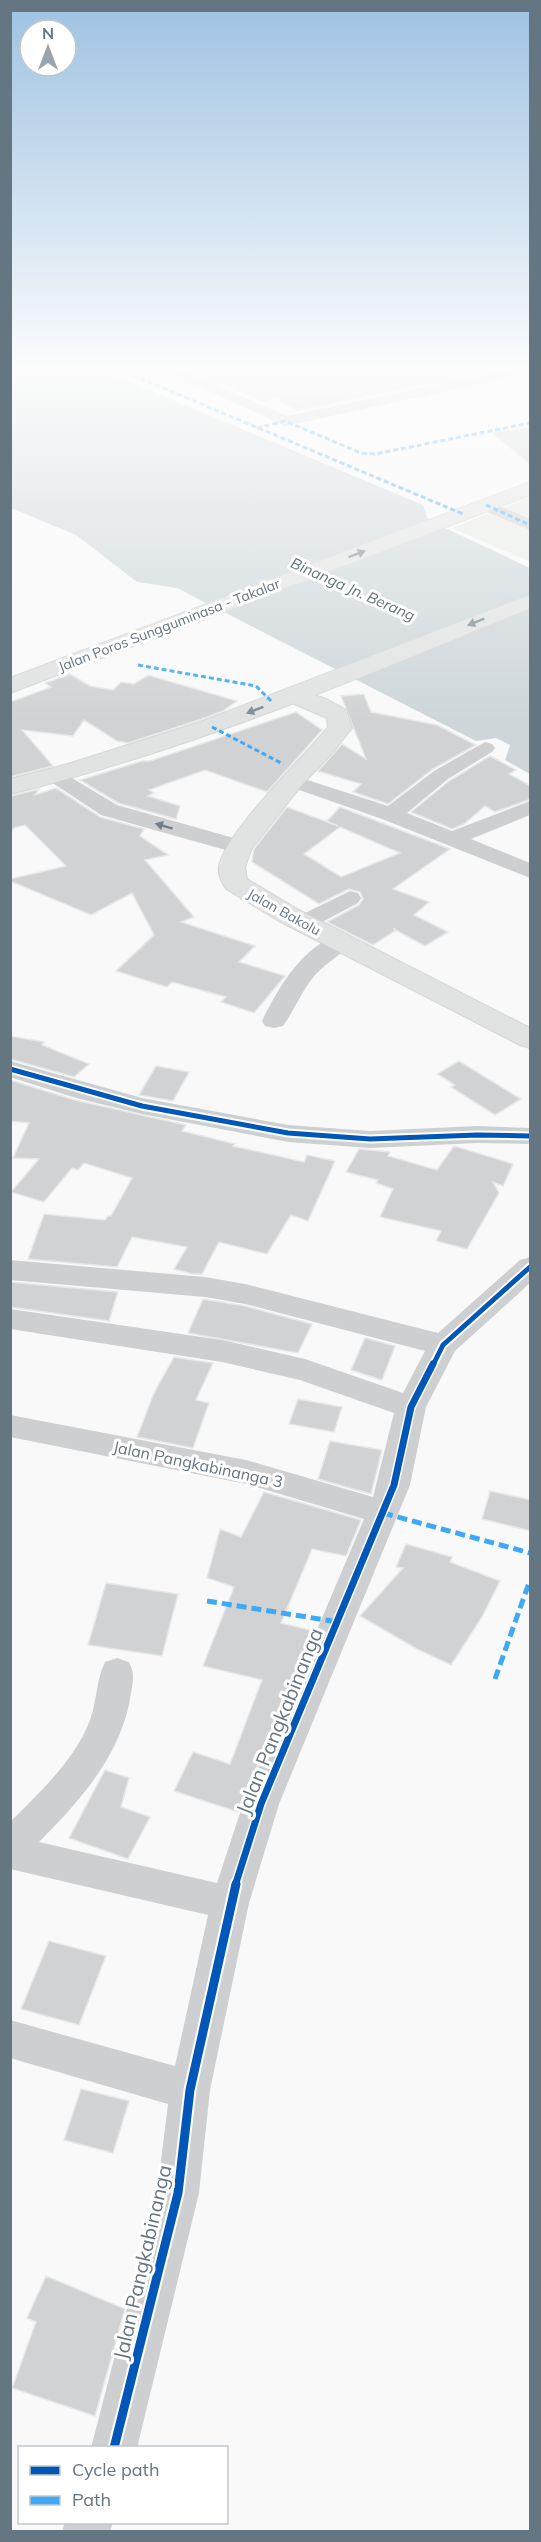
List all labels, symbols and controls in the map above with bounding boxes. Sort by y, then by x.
north arrow [18,18,78,78]
text: N [42,23,54,43]
one-way arrow [348,549,366,558]
water label: Binanga Jn. Berang [288,553,418,625]
street label: Jalan Poros Sungguminasa - Takalar [56,574,283,676]
one-way arrow [467,618,485,627]
one-way arrow [246,706,264,715]
one-way arrow [155,821,173,830]
street label: Jalan Bakolu [244,885,324,939]
street label: Jalan Pangkabinanga 3 [111,1436,285,1492]
street label: Jalan Pangkabinanga [230,1624,328,1818]
street label: Jalan Pangkabinanga [107,2162,177,2362]
legend [18,2446,228,2524]
text: Cycle path [72,2458,159,2481]
text: Path [72,2488,111,2511]

